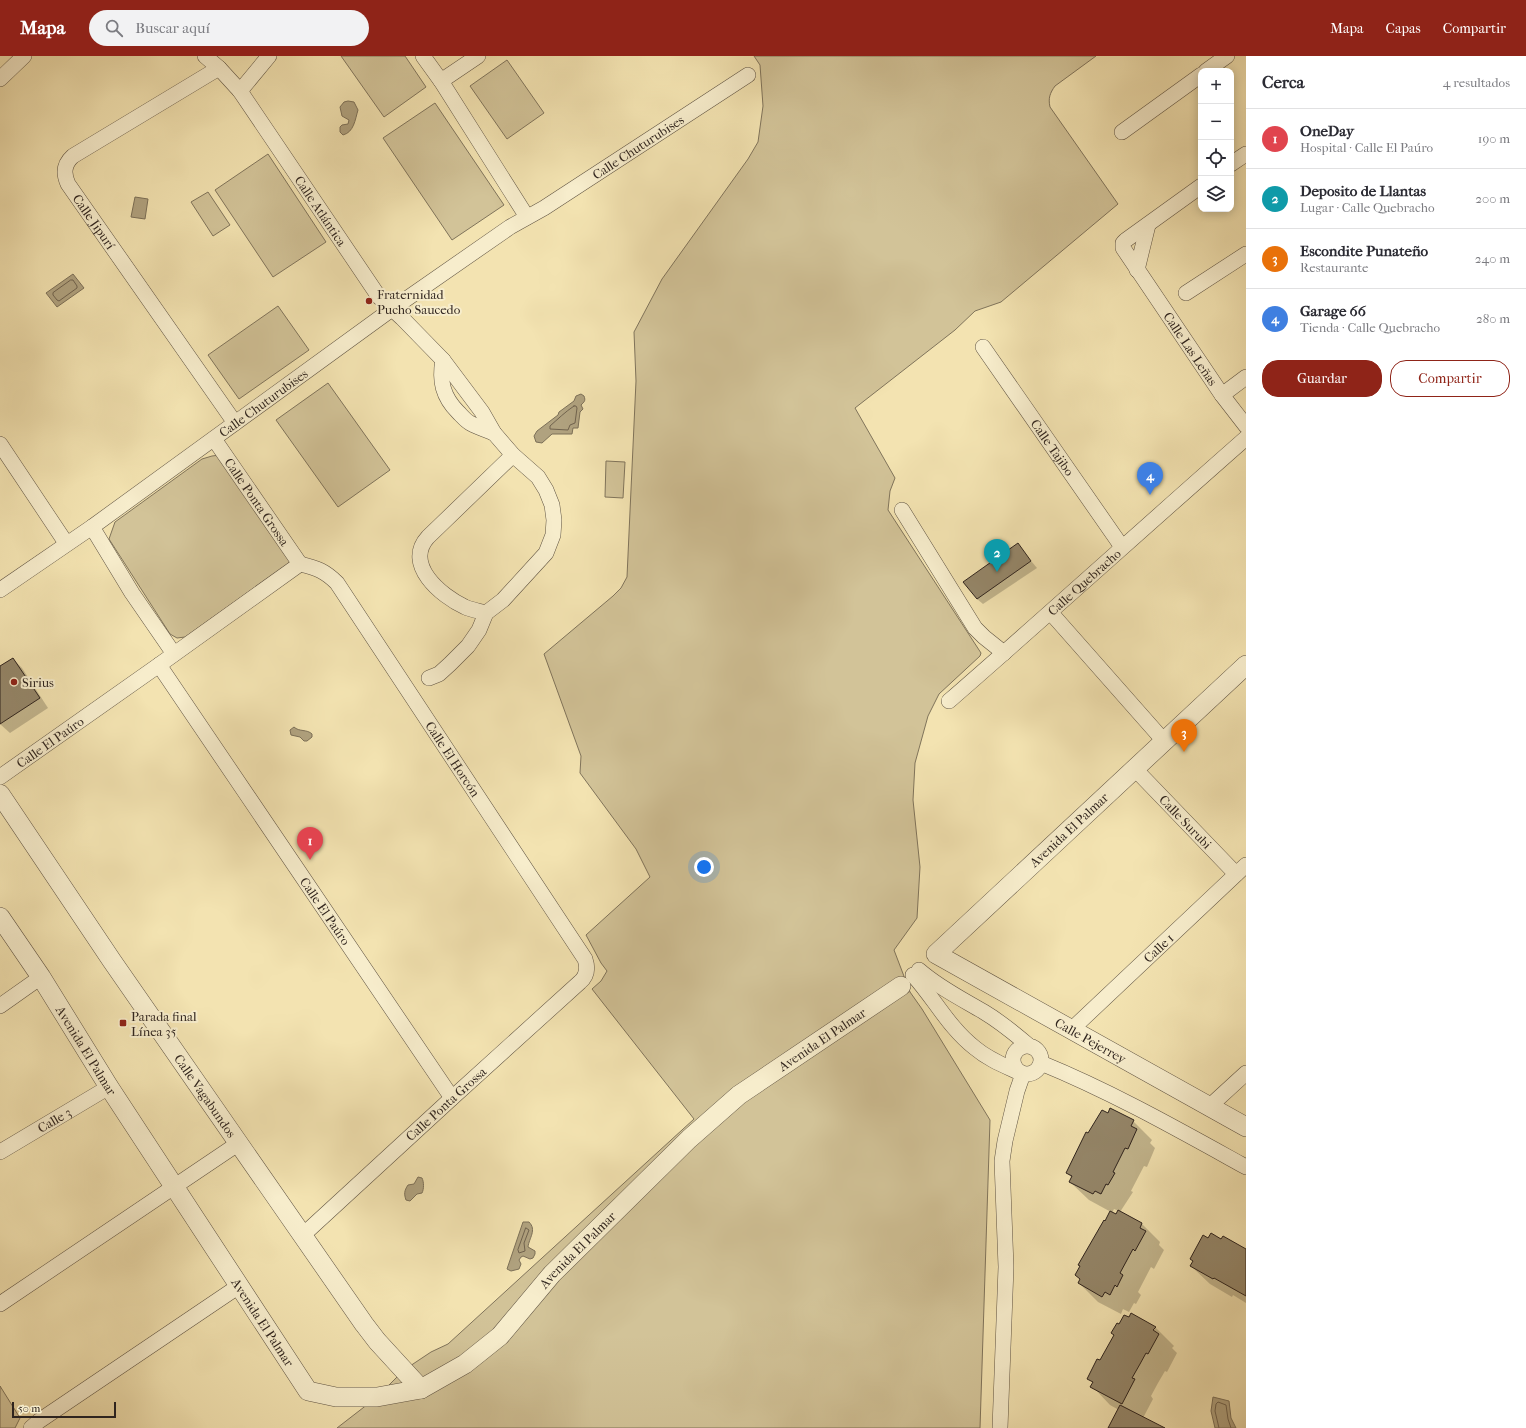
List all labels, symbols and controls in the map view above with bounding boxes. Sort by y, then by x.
search box [89,10,369,46]
text: Mapa [20,17,65,39]
icon: search [103,17,125,39]
text: Buscar aquí [135,19,210,37]
text: Mapa [1330,20,1364,37]
text: Capas [1386,20,1421,37]
text: Compartir [1443,20,1506,37]
map controls [1198,68,1234,212]
button: + [1198,68,1234,104]
text: Cerca [1262,72,1304,92]
text: 4 resultados [1443,75,1510,90]
button: − [1198,104,1234,140]
street label: Calle Chuturubises [589,112,686,182]
text: OneDay [1300,122,1354,140]
text: 1 [1273,131,1277,146]
text: 190 m [1478,131,1510,146]
button: locate [1198,140,1234,176]
text: Hospital · Calle El Paúro [1300,140,1433,155]
street label: Calle Atlántica [292,173,350,249]
button: layers [1198,176,1234,212]
text: Deposito de Llantas [1300,182,1426,200]
street label: Calle Jipurí [70,191,119,252]
text: 2 [1272,191,1278,206]
text: 200 m [1475,191,1510,206]
text: Lugar · Calle Quebracho [1300,200,1434,215]
text: Escondite Punateño [1300,242,1428,260]
text: 3 [1272,251,1278,266]
text: 240 m [1475,251,1510,266]
text: Restaurante [1300,260,1369,275]
place label: Fraternidad Pucho Saucedo [377,287,461,317]
marker: Fraternidad Pucho Saucedo [364,296,374,306]
text: Garage 66 [1300,302,1366,320]
street label: Calle Las Leñas [1161,309,1221,388]
text: 4 [1271,311,1279,326]
text: 280 m [1476,311,1510,326]
text: Tienda · Calle Quebracho [1300,320,1440,335]
button: Guardar [1262,360,1382,397]
button: Compartir [1390,360,1510,397]
street label: Calle Chuturubises [216,365,310,440]
street label: Calle Tajibo [1028,416,1078,479]
street label: Calle Ponta Grossa [222,455,293,549]
pin: 4 [1137,462,1163,495]
pin: 2 [984,539,1010,572]
street label: Calle Quebracho [1044,545,1124,618]
place label: Sirius [22,675,54,690]
marker: Sirius [9,677,19,687]
street label: Calle El Paúro [13,713,87,771]
street label: Calle El Horcón [423,718,484,800]
pin: 3 [1171,719,1197,752]
street label: Avenida El Palmar [1026,789,1112,871]
street label: Calle Surubi [1156,792,1215,852]
pin: 1 [297,827,323,860]
your location [694,857,714,877]
street label: Calle El Paúro [297,874,354,948]
street label: Calle 1 [1140,930,1176,965]
street label: Avenida El Palmar [53,1002,120,1098]
street label: Avenida El Palmar [775,1004,869,1074]
place label: Parada final Línea 35 [131,1009,197,1039]
street label: Calle Pejerrey [1053,1015,1130,1067]
marker: Parada final Línea 35 [118,1018,128,1028]
street label: Calle Vagabundos [171,1051,240,1140]
street label: Calle Ponta Grossa [403,1063,490,1144]
street label: Calle 3 [35,1104,74,1136]
street label: Avenida El Palmar [535,1208,619,1292]
street label: Avenida El Palmar [228,1274,297,1369]
scale bar [12,1400,116,1419]
text: 50 m [18,1402,40,1415]

